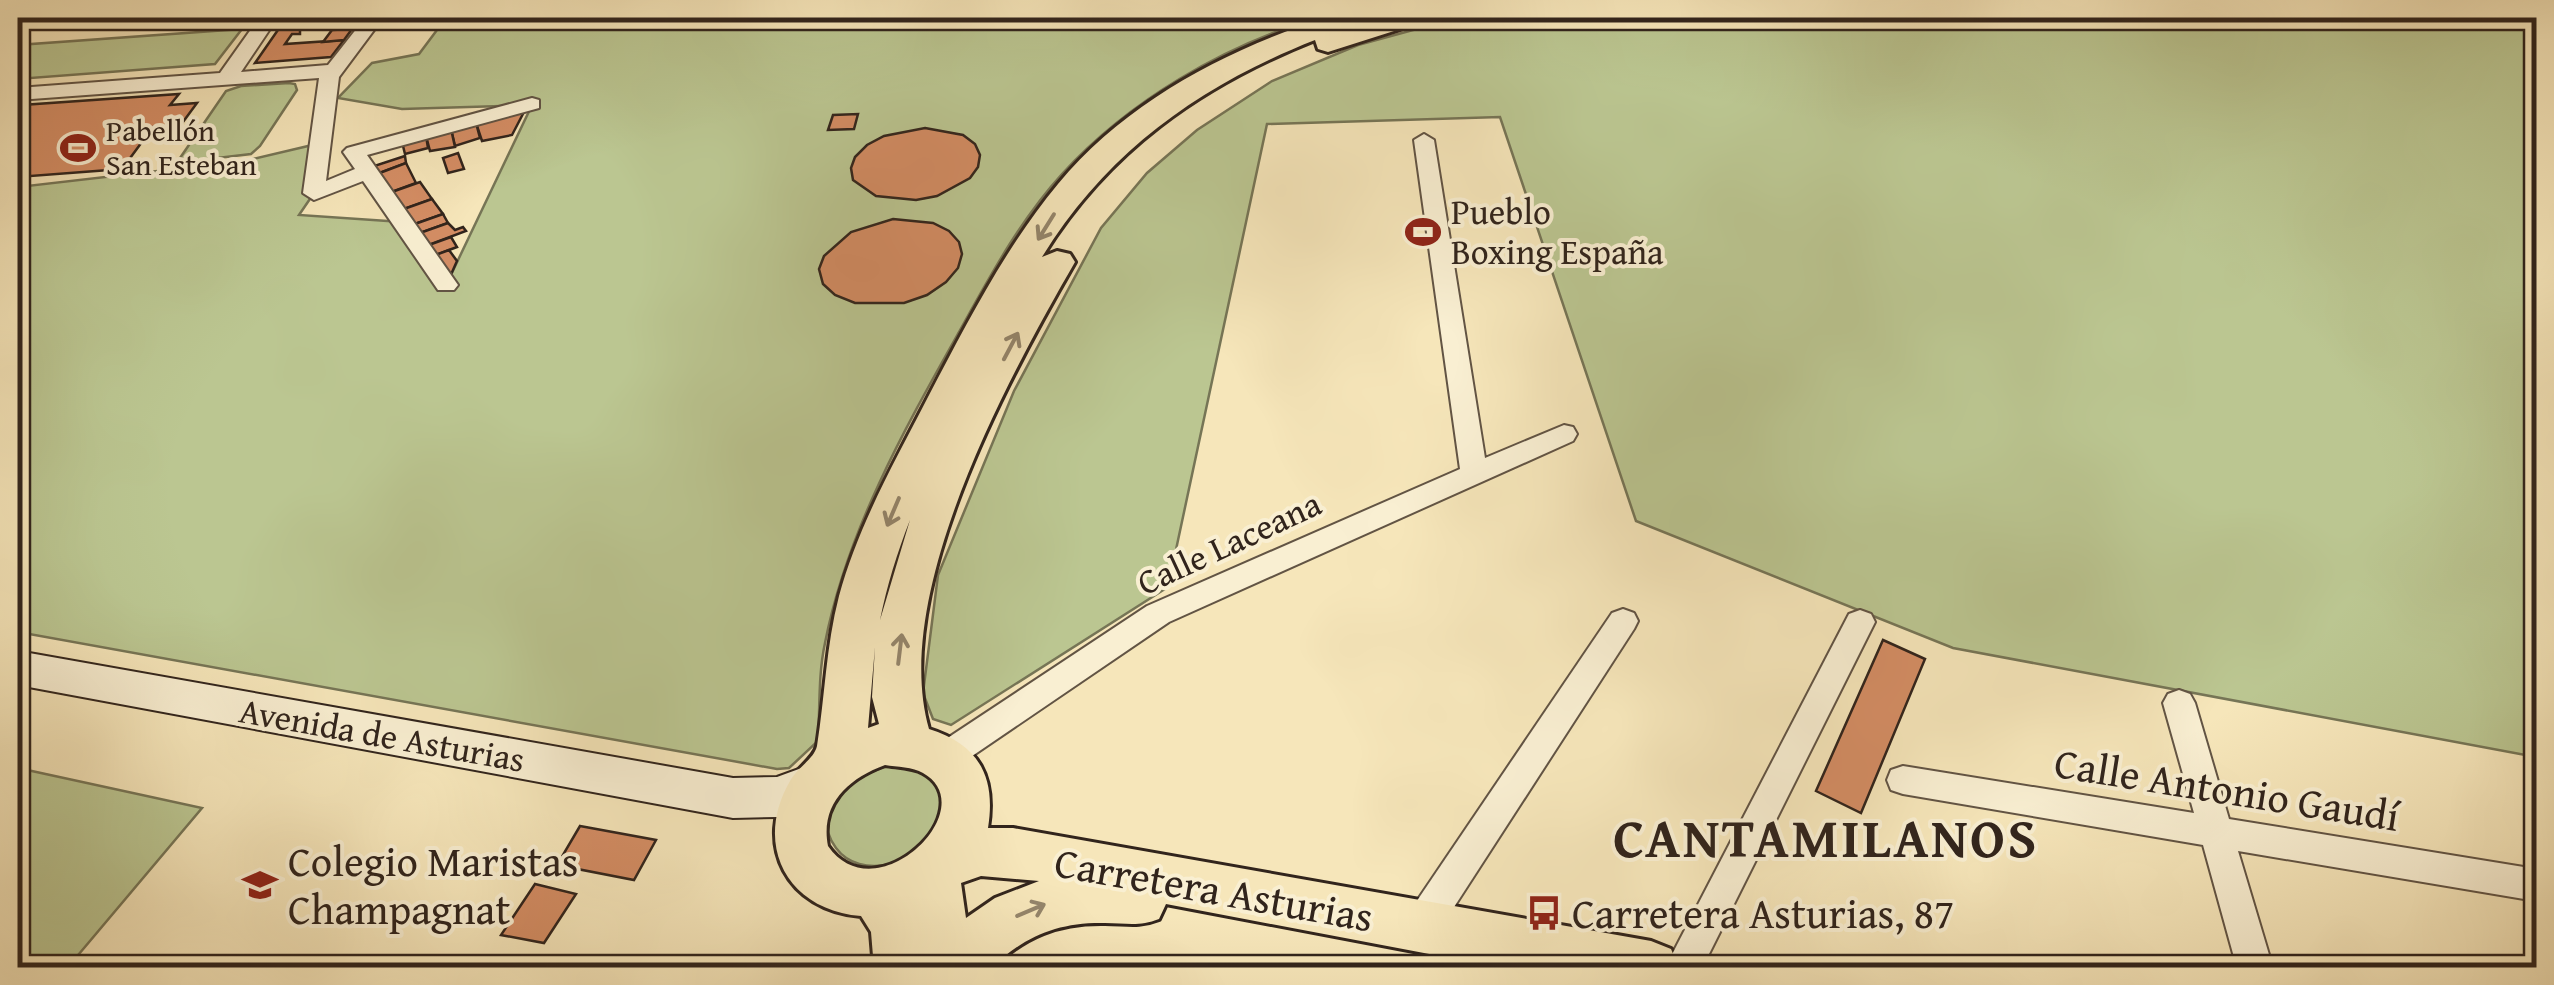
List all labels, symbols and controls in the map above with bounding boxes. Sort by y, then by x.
place label: Pabellón San Esteban [106,108,257,186]
sports icon: Pabellón San Esteban [59,129,97,167]
place label: Pueblo Boxing España [1451,186,1664,277]
one-way arrow [1036,212,1057,240]
sports icon: Pueblo Boxing España [1404,213,1442,251]
one-way arrow [1001,332,1021,362]
street label: Calle Laceana [1128,477,1330,607]
one-way arrow [882,497,900,527]
one-way arrow [891,634,910,666]
street label: Avenida de Asturias [235,684,529,785]
street label: Calle Antonio Gaudí [2050,731,2405,846]
district label: CANTAMILANOS [1613,797,2039,877]
place label: Colegio Maristas Champagnat [288,830,579,939]
street label: Carretera Asturias [1050,830,1378,947]
school or university icon: Colegio Maristas Champagnat [241,866,279,904]
place label: Carretera Asturias, 87 [1572,882,1954,943]
bus stop icon: Carretera Asturias, 87 [1525,894,1563,932]
one-way arrow [1015,900,1046,918]

